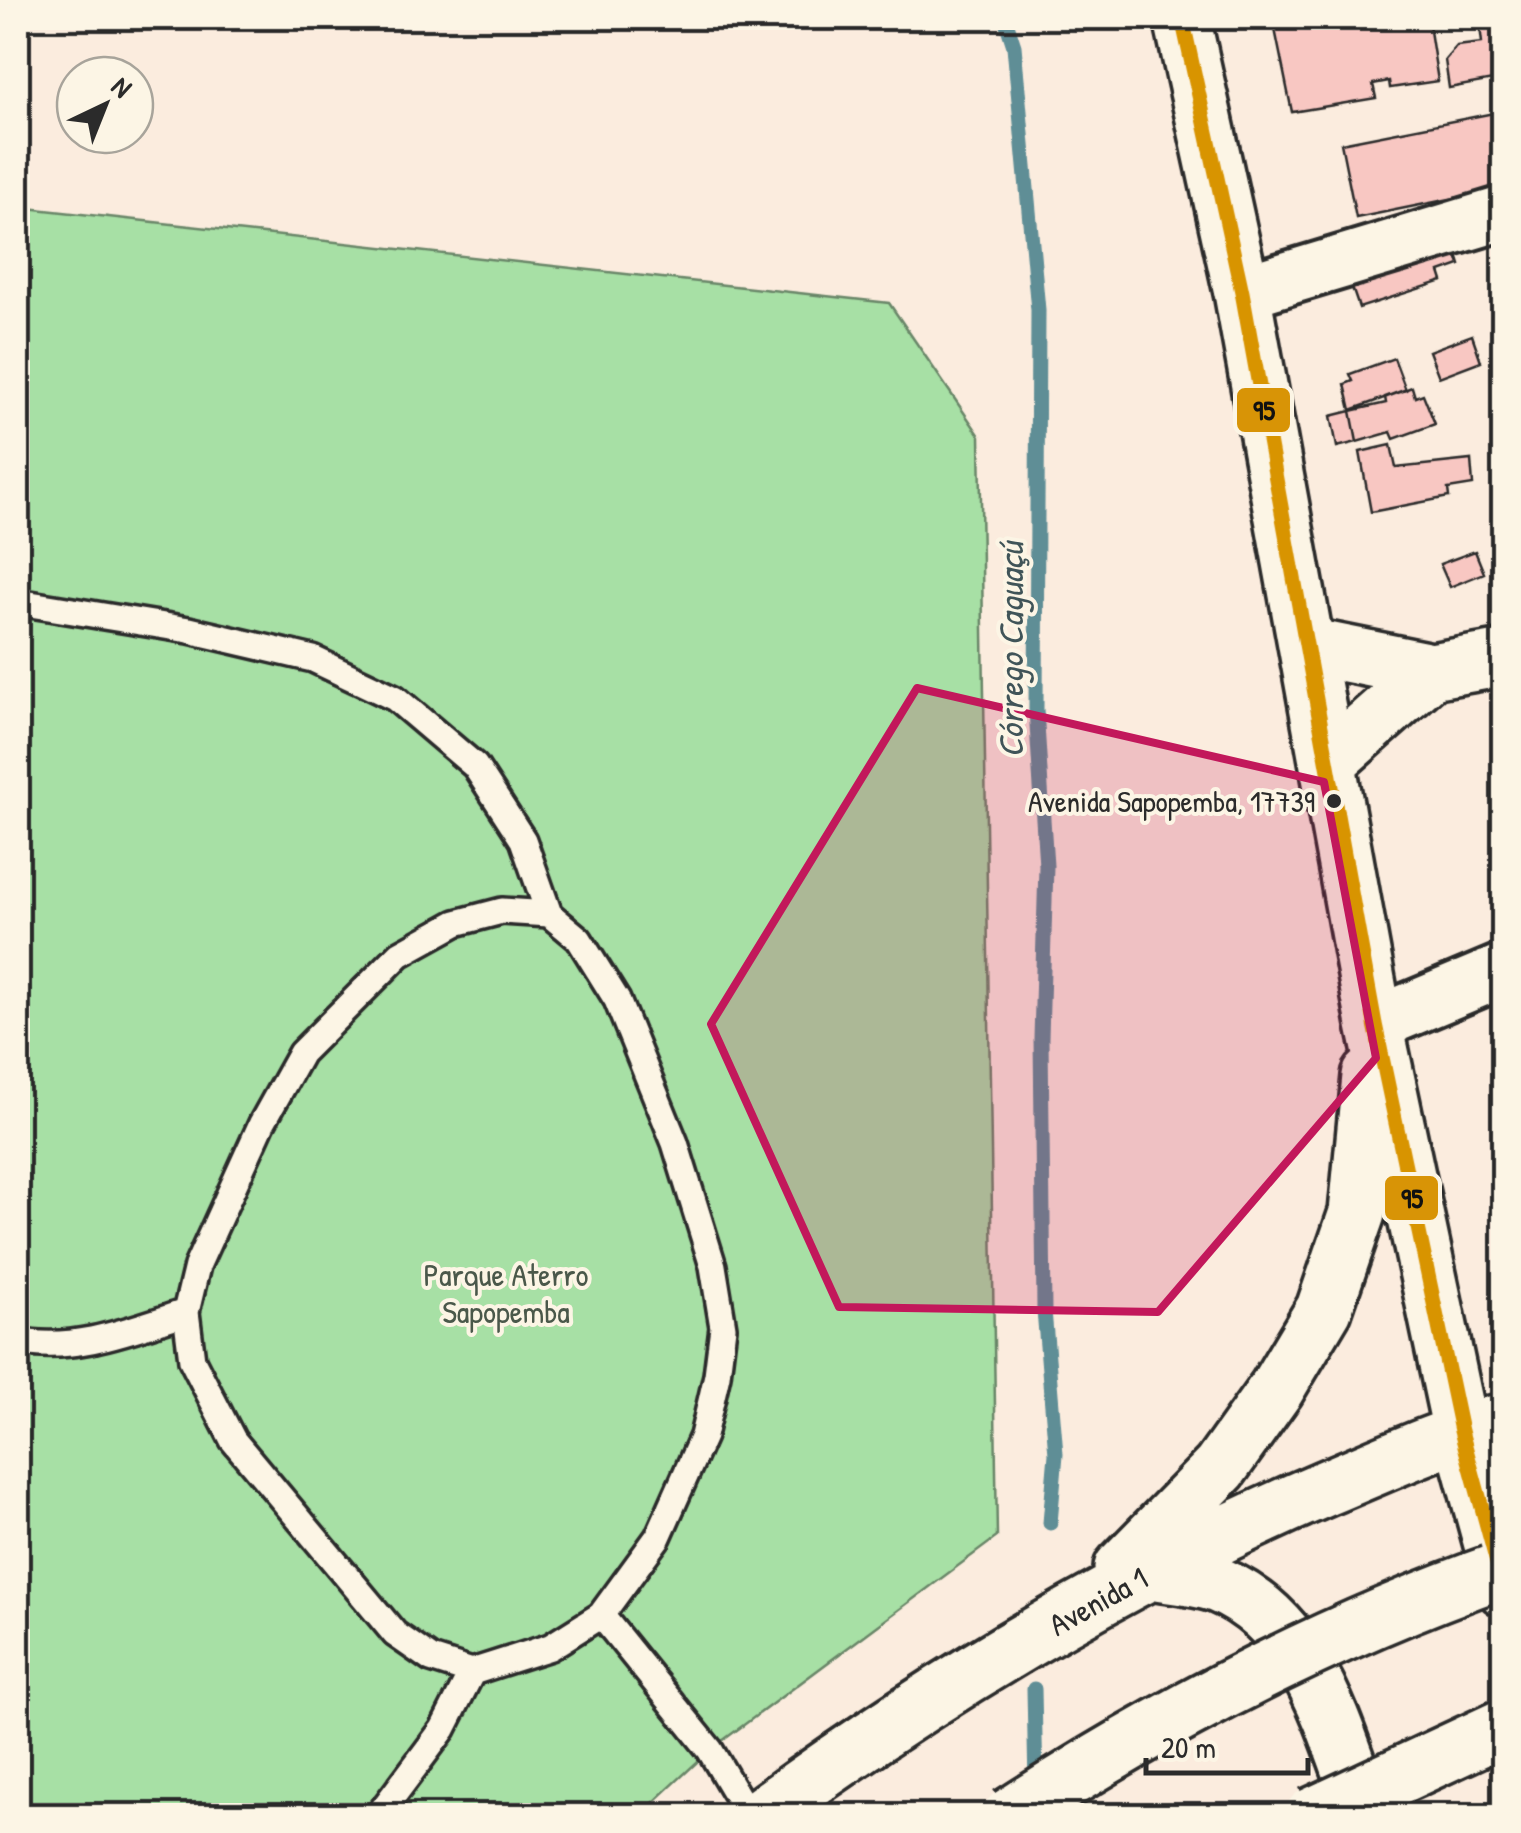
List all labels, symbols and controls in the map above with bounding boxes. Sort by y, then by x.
north arrow [55,55,155,155]
text: N [104,68,141,106]
line badge: 95 [1235,386,1292,434]
text: 95 [1253,391,1275,429]
water label: Córrego Caguaçú [987,539,1034,758]
place label: Avenida Sapopemba, 17739 [1028,781,1315,821]
marker: Avenida Sapopemba, 17739 [1324,791,1344,811]
line badge: 95 [1383,1174,1440,1222]
text: 95 [1401,1179,1423,1217]
park label: Parque Aterro Sapopemba [424,1253,589,1333]
street label: Avenida 1 [1041,1556,1155,1646]
scale bar [1146,1713,1308,1775]
text: 20 m [1161,1727,1216,1767]

